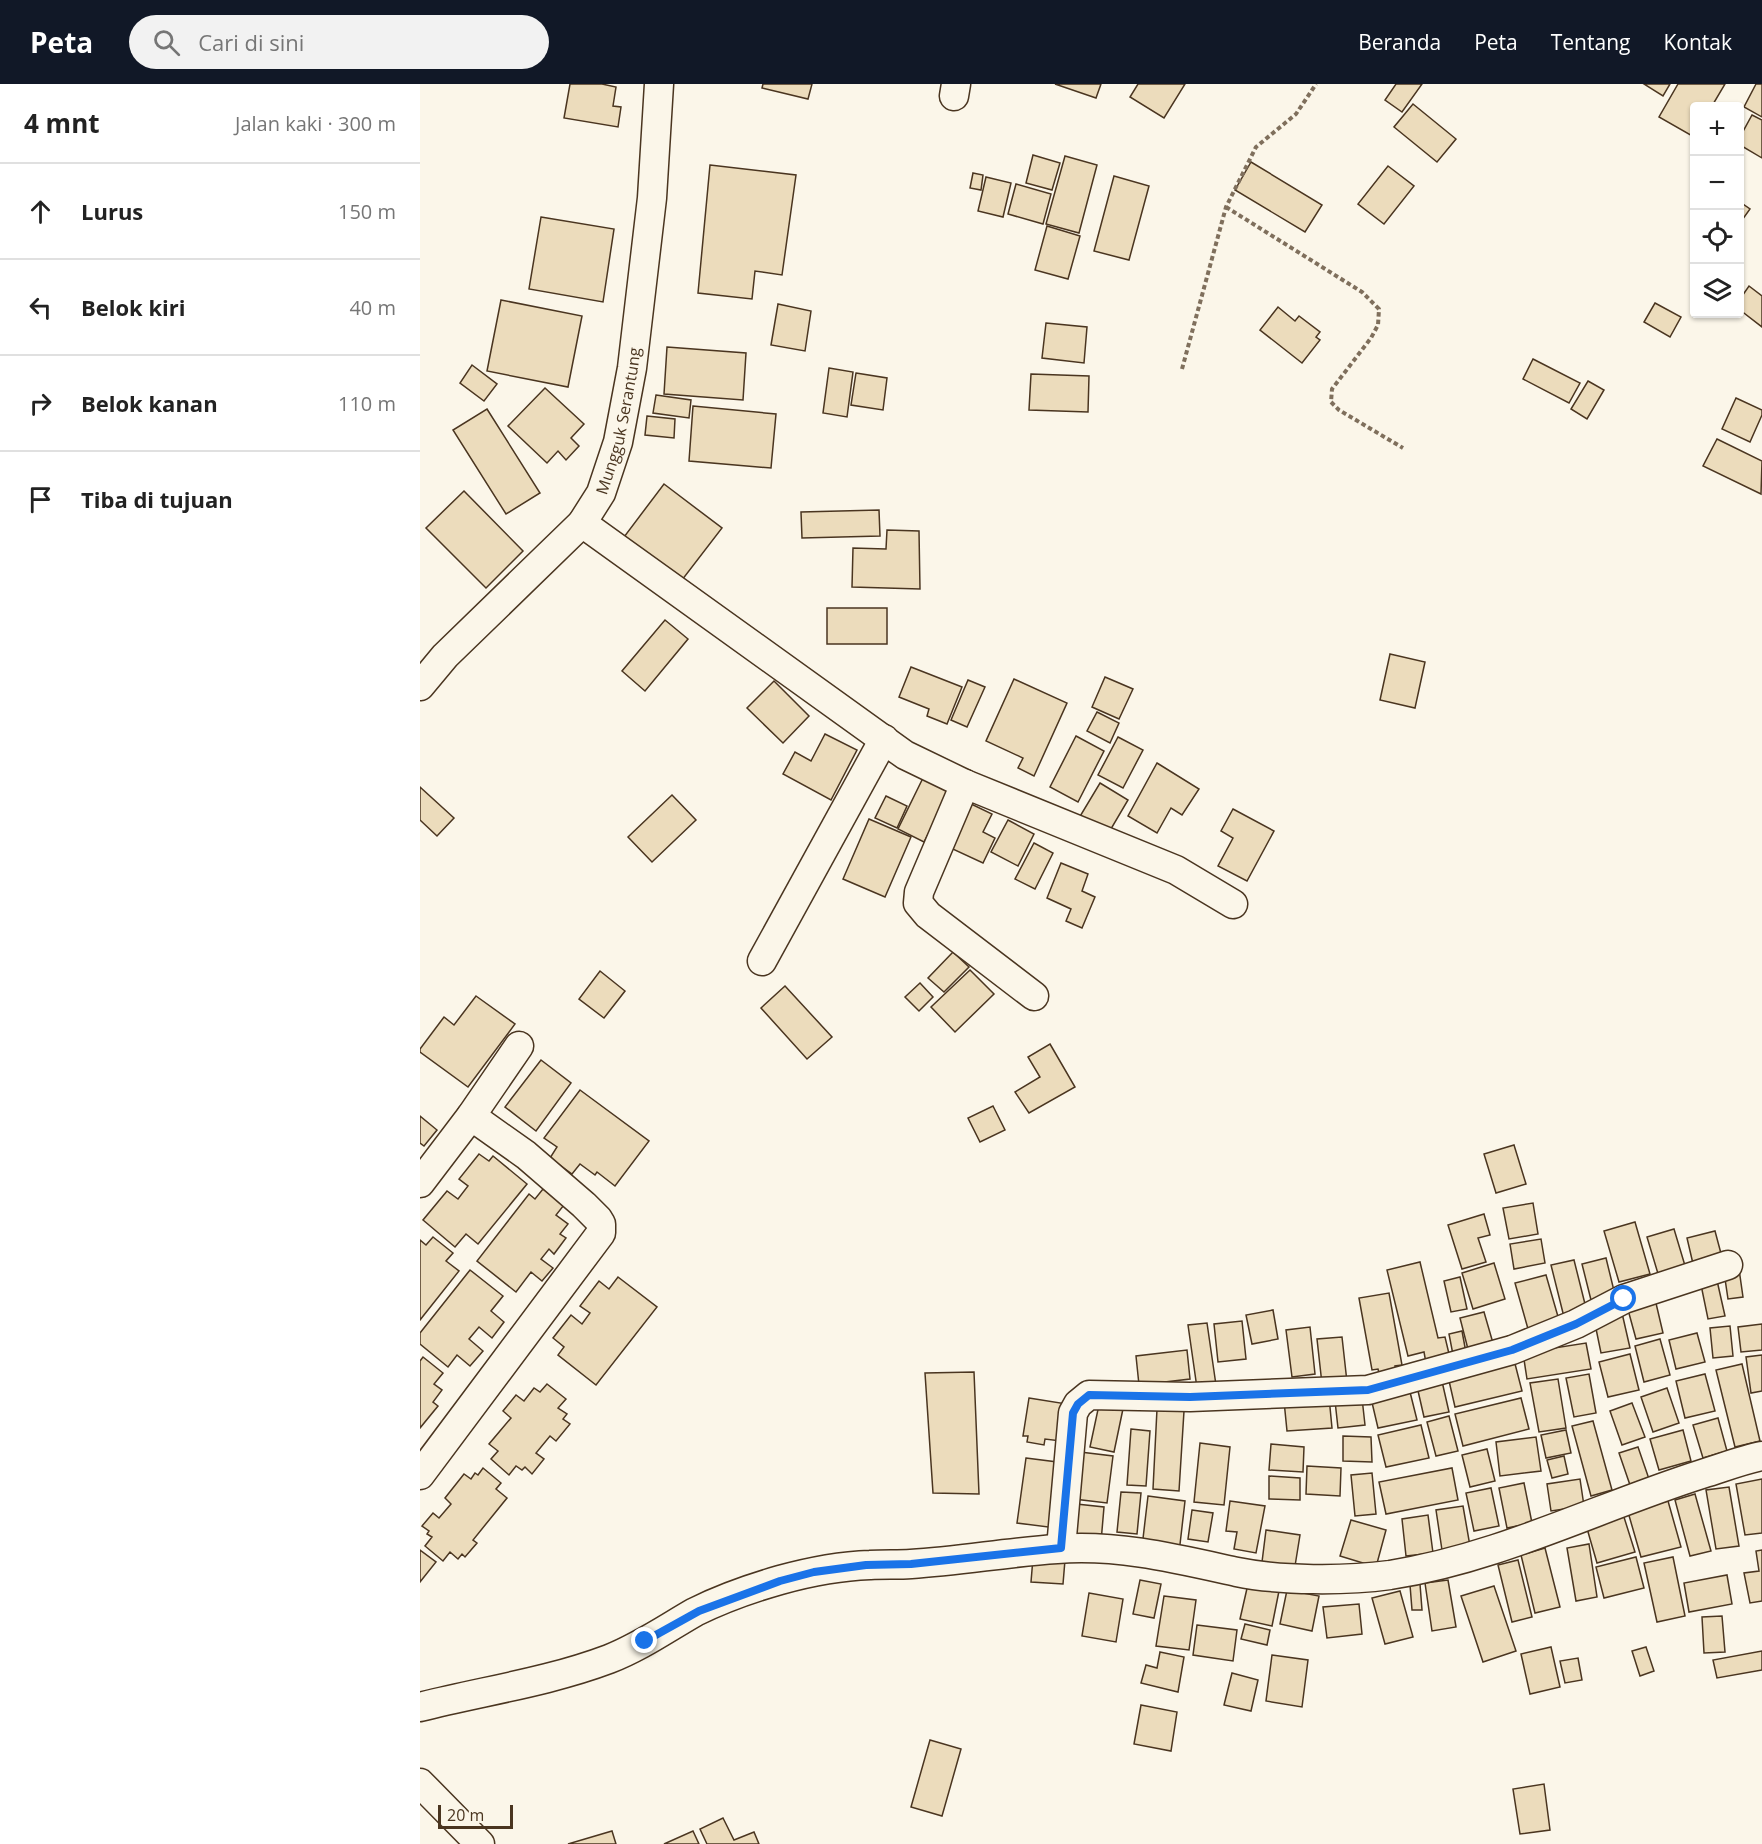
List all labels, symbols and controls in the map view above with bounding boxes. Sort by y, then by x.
search box [129,15,549,69]
text: Peta [30,23,93,61]
icon: search [150,26,183,59]
text: Cari di sini [198,27,304,57]
text: Beranda [1358,28,1441,56]
text: Peta [1474,28,1518,56]
text: Tentang [1551,28,1630,56]
text: Kontak [1663,28,1732,56]
map controls [1690,102,1744,318]
button: + [1690,102,1744,156]
text: 4 mnt [24,105,100,141]
text: Jalan kaki · 300 m [235,110,396,137]
button: − [1690,156,1744,210]
icon: ahead [24,195,57,228]
text: Lurus [81,196,143,226]
text: 150 m [338,198,396,225]
button: locate [1690,210,1744,264]
button: layers [1690,264,1744,318]
icon: left [24,291,57,324]
text: Belok kiri [81,292,186,322]
text: 40 m [349,294,396,321]
street label: Mungguk Serantung [590,346,645,497]
icon: right [24,387,57,420]
text: Belok kanan [81,388,218,418]
text: 110 m [338,390,396,417]
icon: arrive [24,483,57,516]
text: Tiba di tujuan [81,484,233,514]
route start [1610,1285,1636,1311]
route end [631,1627,657,1653]
scale bar [438,1802,513,1830]
text: 20 m [447,1804,484,1826]

